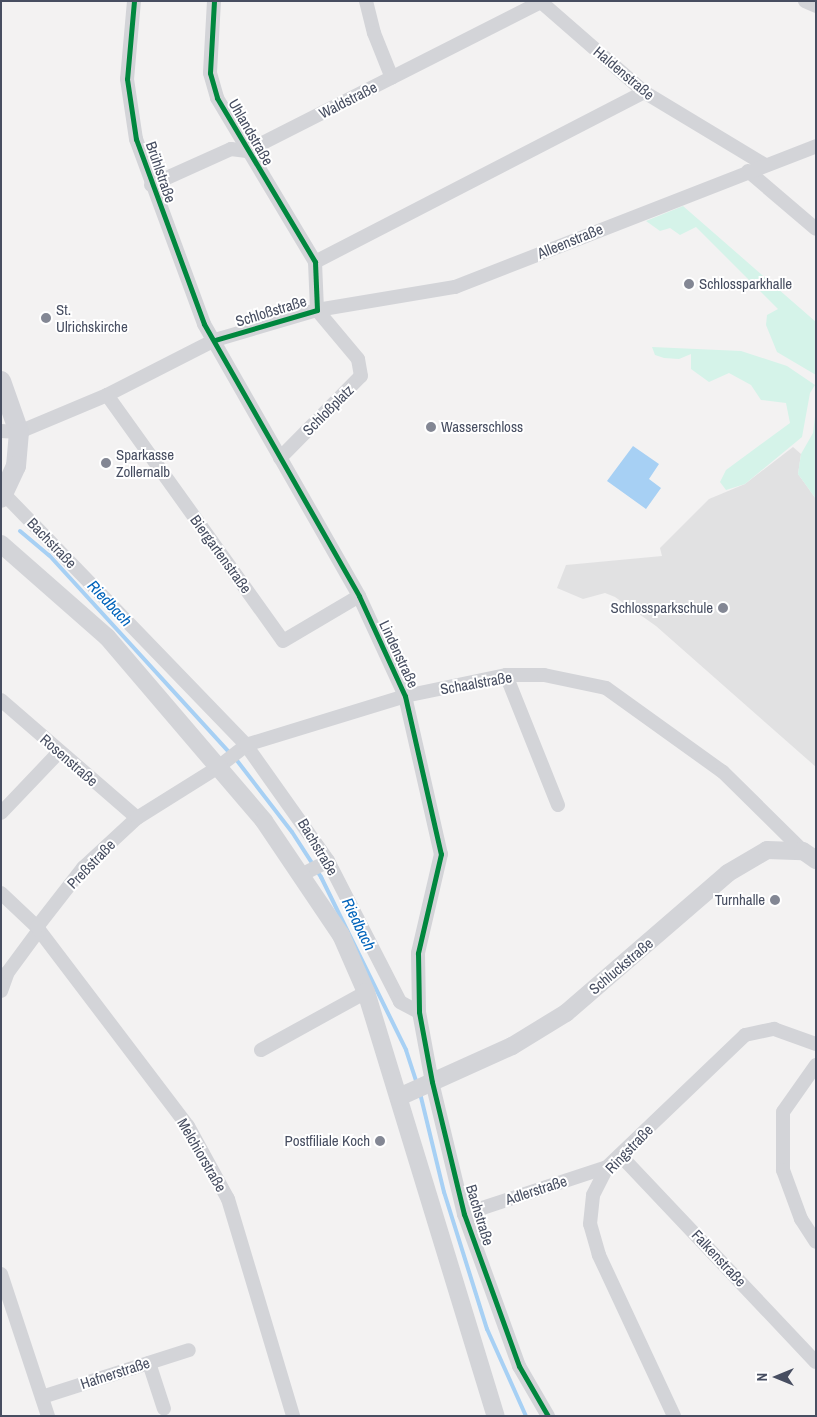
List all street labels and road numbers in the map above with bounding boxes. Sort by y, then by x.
street label: Haldenstraße [590,42,658,104]
street label: Waldstraße [316,78,380,122]
street label: Uhlandstraße [225,96,277,168]
street label: Brühlstraße [142,139,180,205]
street label: Alleenstraße [535,220,605,262]
street label: Schloßstraße [233,292,309,330]
street label: Schloßplatz [299,381,357,439]
street label: Biergartenstraße [187,511,255,597]
street label: Bachstraße [24,514,80,572]
street label: Lindenstraße [376,617,422,691]
street label: Schaalstraße [439,668,513,698]
street label: Rosenstraße [37,730,101,790]
street label: Bachstraße [294,815,342,879]
street label: Preßstraße [63,836,119,892]
street label: Schluckstraße [585,934,657,998]
street label: Melchiorstraße [174,1115,230,1195]
street label: Ringstraße [601,1121,657,1177]
street label: Adlerstraße [503,1172,569,1208]
street label: Bachstraße [462,1182,498,1248]
street label: Falkenstraße [688,1226,750,1290]
street label: Hafnerstraße [78,1353,152,1393]

